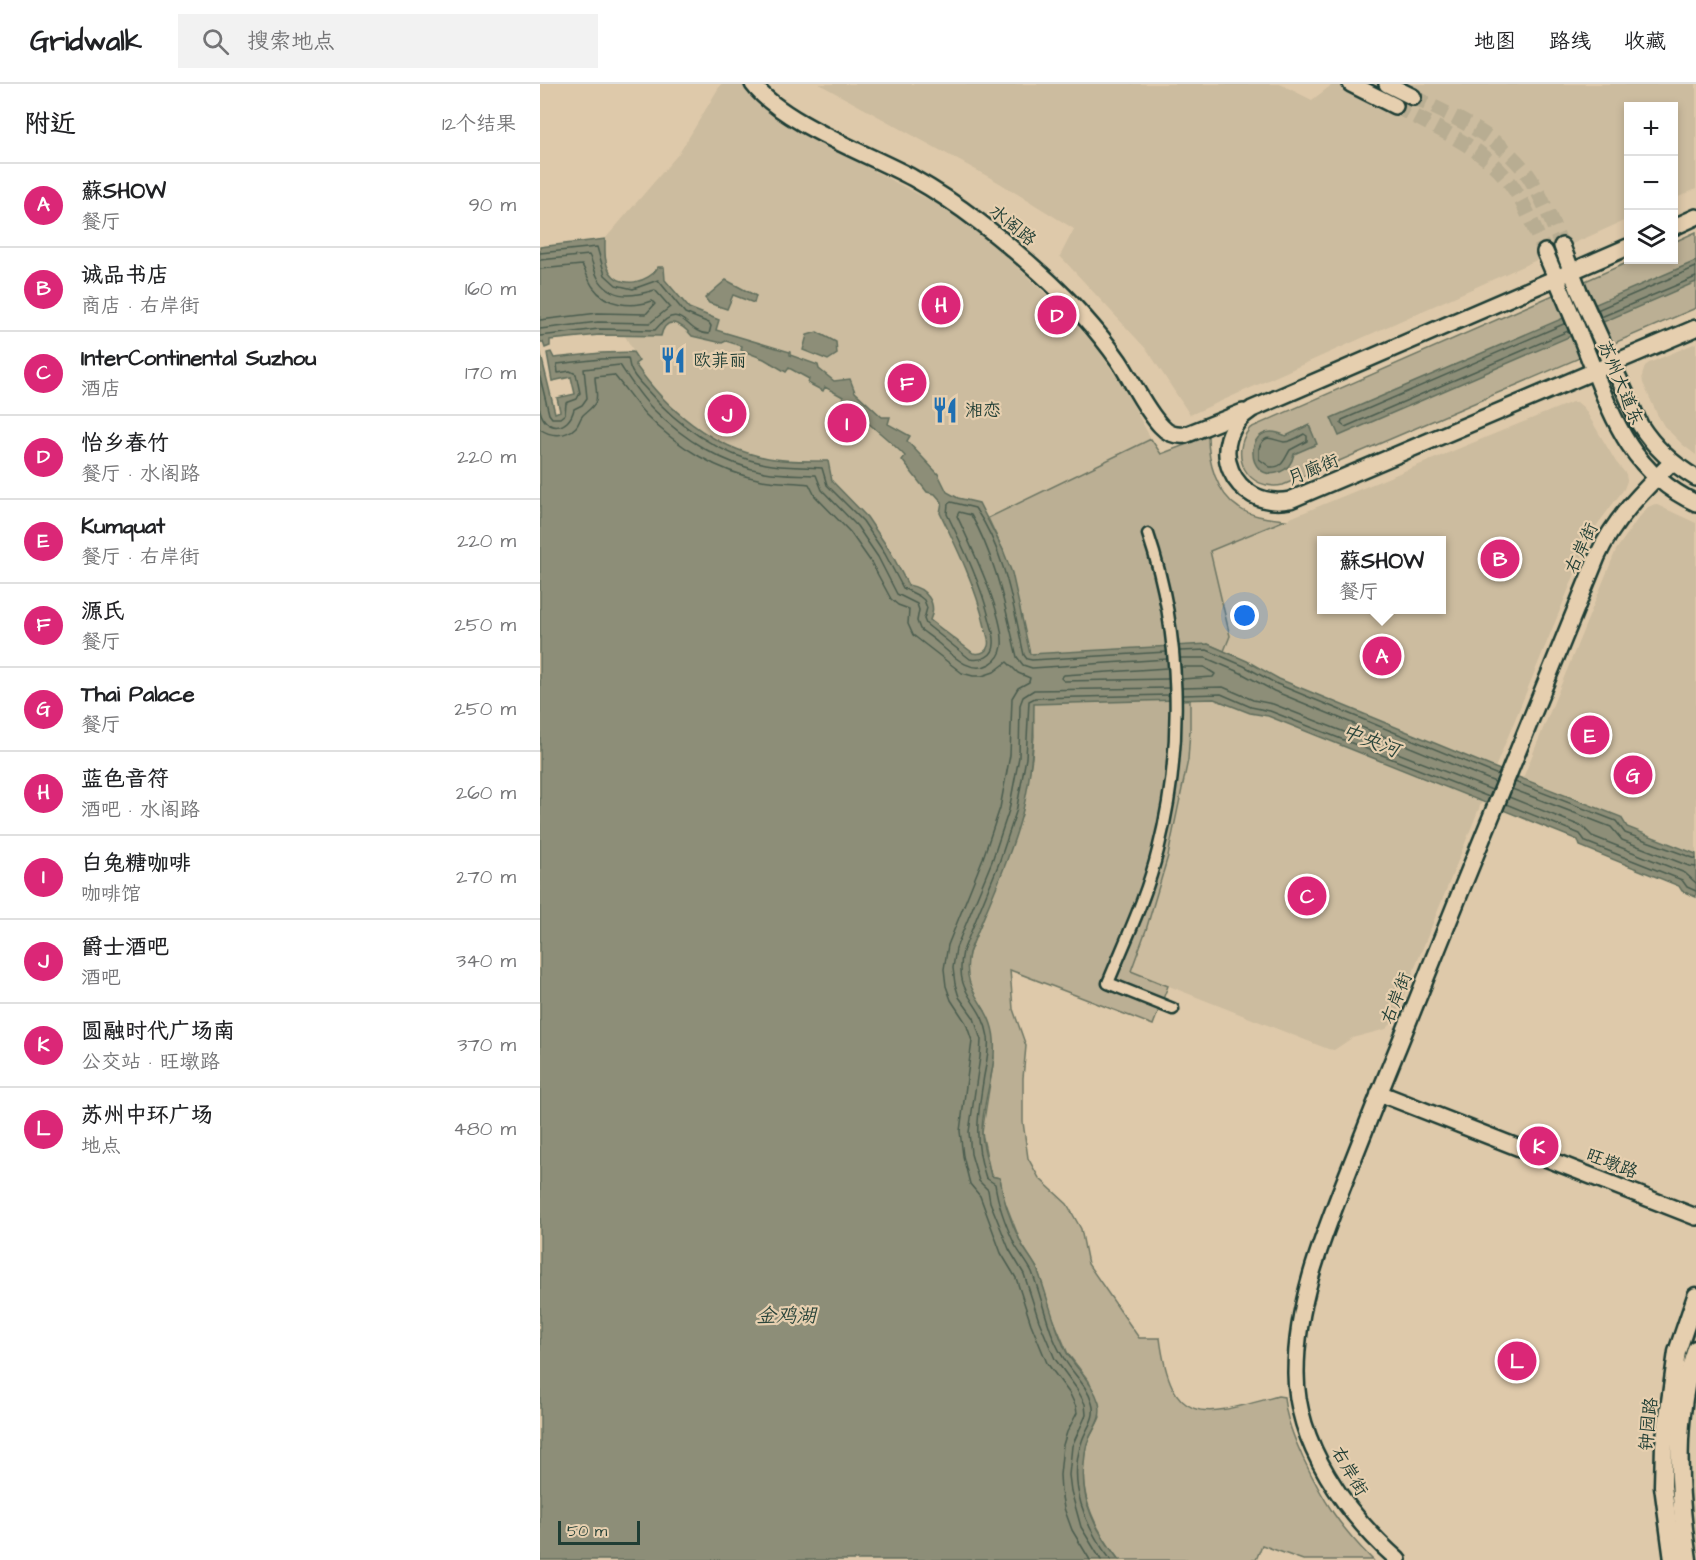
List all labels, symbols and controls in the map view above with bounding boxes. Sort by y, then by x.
search box [178,14,598,68]
text: Gridwalk [30,22,142,61]
icon: search [199,25,232,58]
text: 搜索地点 [247,26,335,57]
text: 地图 [1474,27,1516,56]
text: 路线 [1549,27,1591,56]
text: 收藏 [1624,27,1666,56]
map controls [1624,102,1678,264]
button: + [1624,102,1678,156]
text: 附近 [24,106,76,142]
text: 12个结果 [442,110,516,138]
button: − [1624,156,1678,210]
text: 蘇SHOW [81,176,166,207]
text: A [37,191,50,219]
text: 90 m [468,191,516,219]
street label: 水阁路 [984,199,1042,252]
text: 餐厅 [81,208,121,236]
button: layers [1624,210,1678,264]
text: 诚品书店 [81,260,169,291]
text: B [36,275,51,303]
text: 160 m [465,275,516,303]
pin: H [922,282,960,328]
text: 商店 · 右岸街 [81,292,200,320]
pin: D [1038,292,1076,338]
street label: 苏州大道东 [1591,337,1650,430]
text: InterContinental Suzhou [81,343,316,374]
restaurant icon: 欧菲丽 [658,345,688,375]
place label: 欧菲丽 [693,348,747,373]
text: C [36,359,51,387]
text: 170 m [465,359,516,387]
pin: F [888,360,926,406]
text: 酒店 [81,375,121,403]
pin: J [708,392,747,436]
restaurant icon: 湘恋 [930,395,960,425]
place label: 湘恋 [965,398,1001,423]
pin: I [828,400,866,446]
text: 怡乡春竹 [81,428,169,459]
text: D [37,443,50,471]
text: 220 m [457,443,516,471]
street label: 月廊街 [1283,448,1343,491]
text: 餐厅 · 水阁路 [81,460,200,488]
text: Kumquat [81,511,165,542]
street label: 右岸街 [1559,518,1604,578]
text: E [38,527,49,555]
text: 220 m [457,527,516,555]
popup [1317,536,1446,614]
pin: B [1480,536,1520,582]
text: 餐厅 · 右岸街 [81,543,200,571]
text: 蘇SHOW [1339,546,1424,577]
text: 餐厅 [1339,578,1379,606]
text: 源氏 [81,596,125,627]
your location [1230,601,1259,630]
text: F [37,611,50,639]
text: 250 m [454,611,516,639]
text: 餐厅 [81,628,121,656]
pin: A [1362,634,1402,678]
text: Thai Palace [81,679,195,710]
text: G [37,695,50,723]
text: 250 m [454,695,516,723]
text: 餐厅 [81,711,121,739]
pin: E [1570,712,1610,758]
water label: 中央河 [1338,717,1406,766]
pin: G [1614,752,1652,798]
text: 蓝色音符 [81,764,169,795]
text: H [37,779,50,807]
text: 260 m [456,779,516,807]
text: 酒吧 · 水阁路 [81,796,200,824]
text: 白兔糖咖啡 [81,848,191,879]
text: I [42,863,45,891]
text: 270 m [456,863,516,891]
pin: C [1288,874,1326,918]
text: 咖啡馆 [81,880,141,908]
text: 爵士酒吧 [81,932,169,963]
text: J [38,947,49,975]
text: 340 m [456,947,516,975]
text: 酒吧 [81,964,121,992]
street label: 右岸街 [1375,968,1418,1028]
text: 圆融时代广场南 [81,1016,235,1047]
text: K [37,1031,50,1059]
text: 370 m [457,1031,516,1059]
text: 公交站 · 旺墩路 [81,1048,220,1076]
text: 苏州中环广场 [81,1100,213,1131]
text: L [37,1115,50,1143]
text: 480 m [453,1115,516,1143]
pin: K [1520,1124,1558,1168]
text: 地点 [81,1132,121,1160]
street label: 旺墩路 [1582,1142,1642,1185]
water label: 金鸡湖 [756,1302,818,1330]
pin: L [1498,1338,1536,1384]
street label: 钟园路 [1633,1396,1664,1452]
street label: 右岸街 [1325,1442,1374,1501]
scale bar [558,1518,640,1546]
text: 50 m [567,1520,607,1542]

